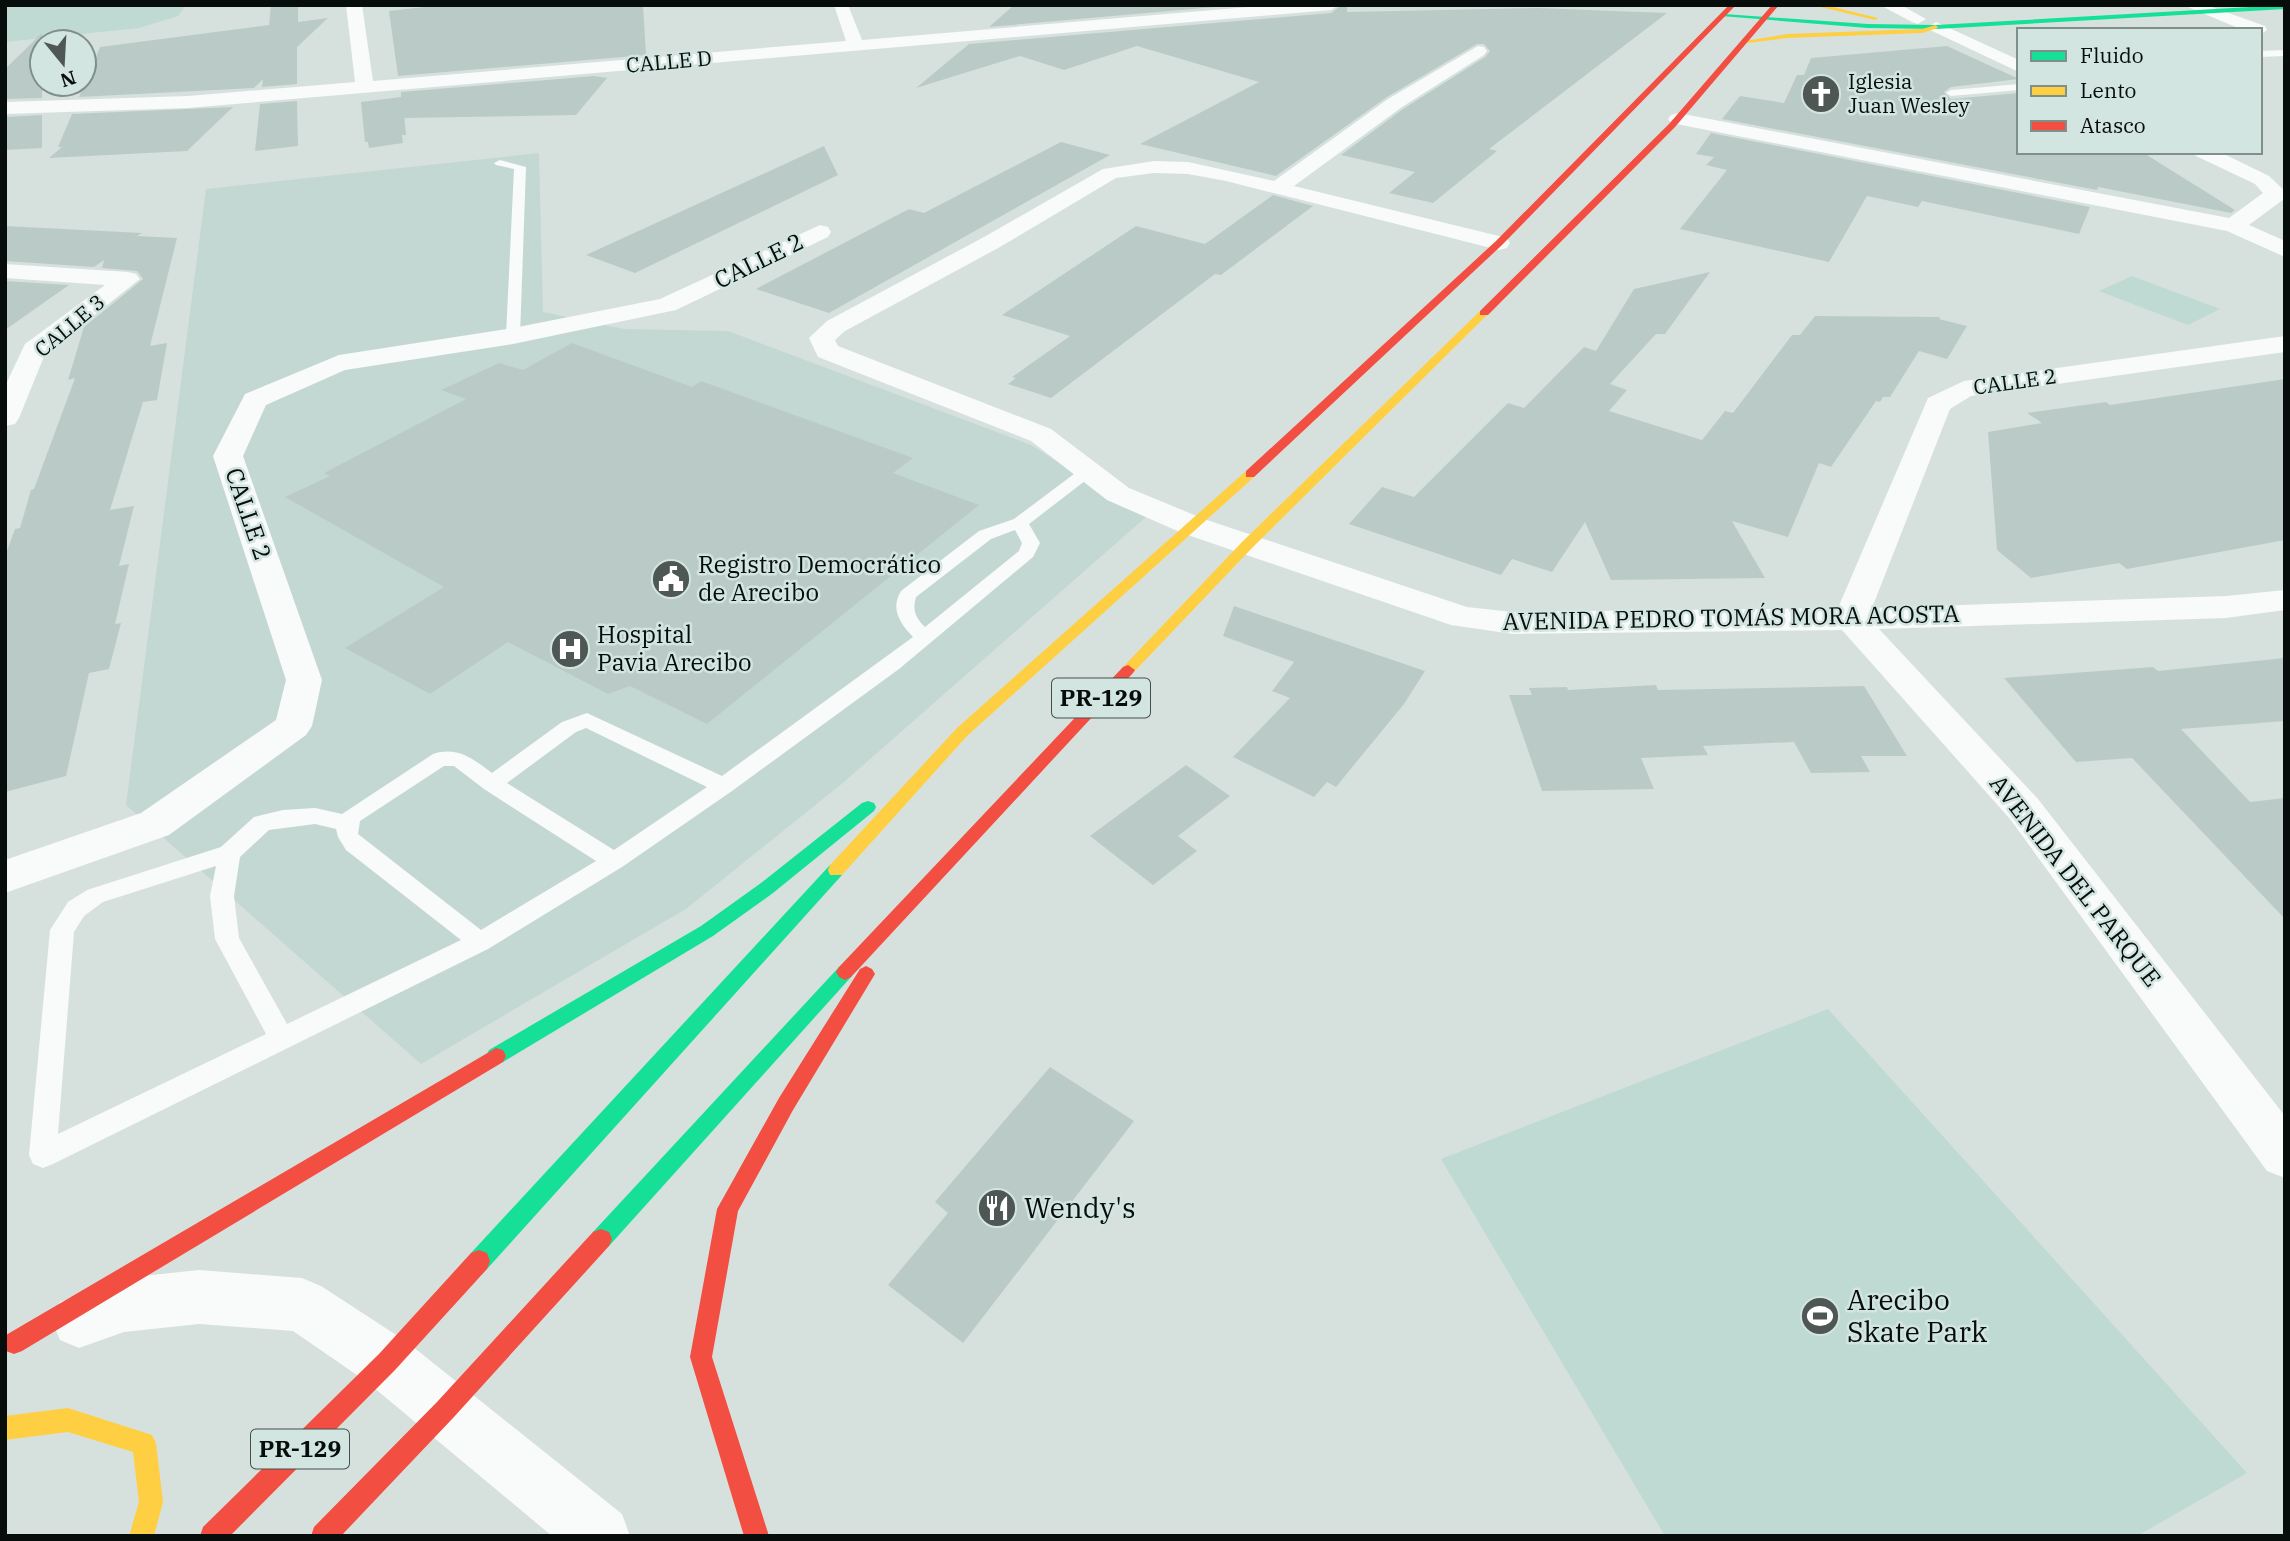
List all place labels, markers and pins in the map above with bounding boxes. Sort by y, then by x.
place label: Iglesia Juan Wesley [1848,67,1971,119]
church icon: Iglesia Juan Wesley [1800,73,1842,115]
place label: Registro Democrático de Arecibo [698,548,941,608]
public building icon: Registro Democrático de Arecibo [650,558,692,600]
place label: Hospital Pavia Arecibo [597,618,752,678]
hospital icon: Hospital Pavia Arecibo [549,628,591,670]
restaurant icon: Wendy's [976,1187,1018,1229]
place label: Wendy's [1024,1189,1136,1226]
place label: Arecibo Skate Park [1847,1281,1988,1350]
sports icon: Arecibo Skate Park [1799,1295,1841,1337]

